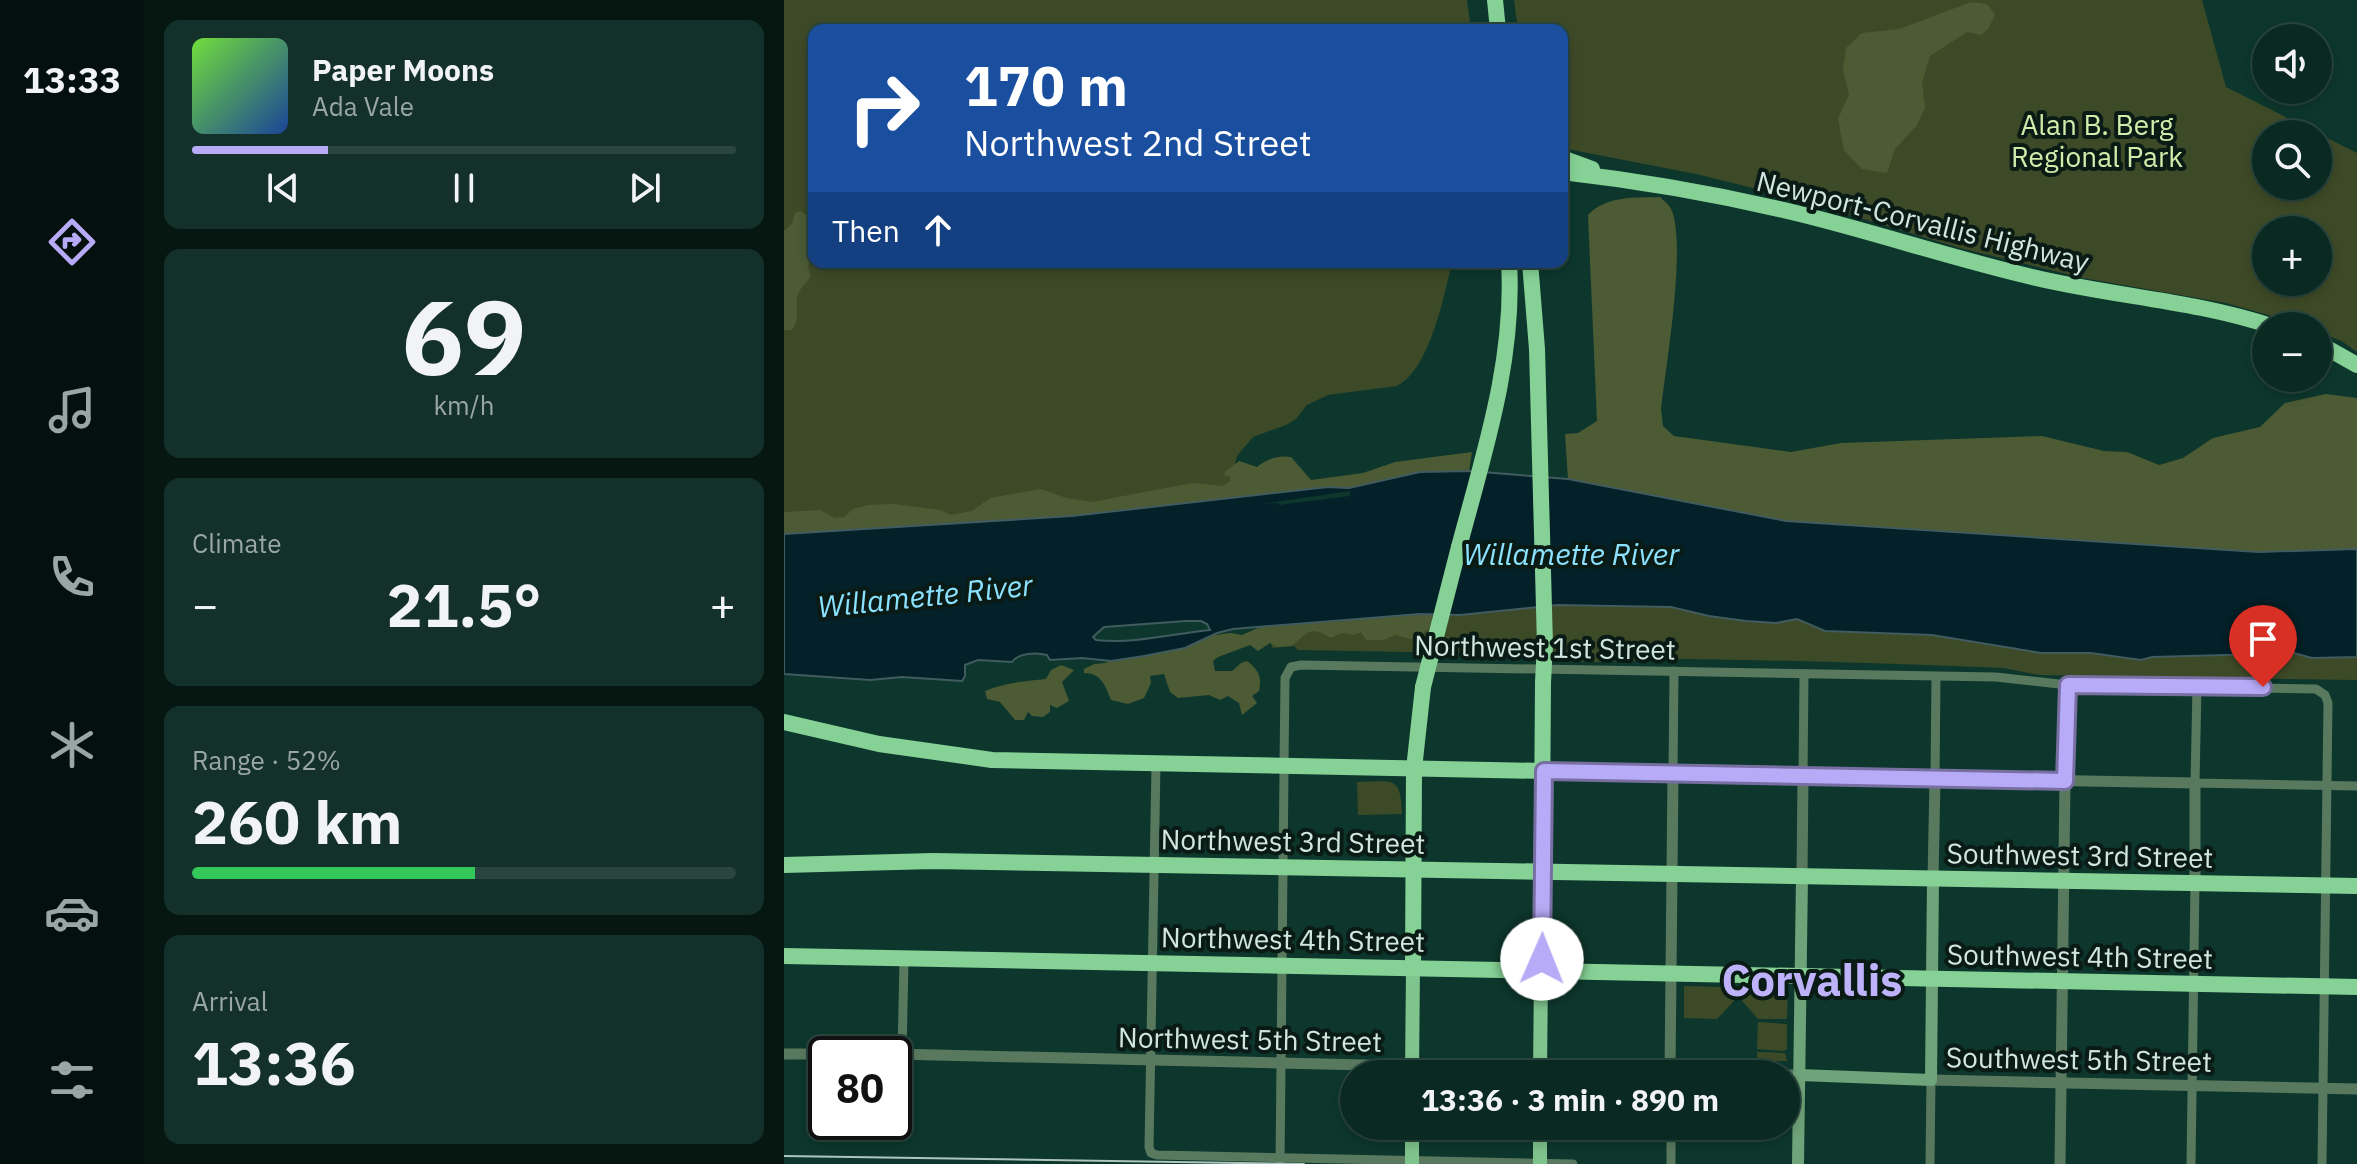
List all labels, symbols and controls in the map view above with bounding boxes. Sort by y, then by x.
map controls [2252,24,2332,392]
button: sound [2252,24,2332,104]
text: 170 m [964,49,1128,121]
text: Paper Moons [312,50,494,89]
text: 13:33 [23,56,121,103]
icon: right [832,56,936,160]
text: Ada Vale [312,89,414,123]
park label: Alan B. Berg Regional Park [2011,106,2183,175]
text: Northwest 2nd Street [964,119,1312,166]
button: search [2252,120,2332,200]
street label: Newport-Corvallis Highway [1753,162,2093,280]
icon: previous [261,166,305,210]
icon: pause [442,166,486,210]
icon: next [623,166,667,210]
icon: ahead [916,208,960,252]
text: Then [832,211,900,250]
icon: directions [44,214,100,270]
button: + [2252,216,2332,296]
text: 69 [402,268,526,404]
button: − [2252,312,2332,392]
icon: music [44,382,100,438]
text: km/h [433,388,495,422]
text: Climate [192,526,282,560]
water label: Willamette River [1463,534,1680,573]
icon: phone [44,549,100,605]
water label: Willamette River [815,564,1036,626]
text: 21.5° [387,565,541,644]
text: − [192,576,218,633]
text: + [710,576,736,633]
pin [2229,605,2297,687]
icon: arrive [2241,617,2285,661]
street label: Northwest 1st Street [1414,626,1676,668]
icon: climate [44,717,100,773]
text: Range · 52% [192,743,341,777]
text: 260 km [192,782,402,861]
street label: Northwest 3rd Street [1160,820,1426,862]
street label: Southwest 3rd Street [1946,834,2214,876]
icon: car [44,885,100,941]
position arrow [1500,917,1584,1001]
street label: Northwest 4th Street [1161,918,1425,960]
street label: Southwest 4th Street [1947,935,2213,977]
district label: Corvallis [1722,951,1902,1008]
text: Arrival [192,984,268,1018]
street label: Northwest 5th Street [1118,1018,1382,1060]
text: 13:36 [192,1023,356,1102]
speed limit sign: 80 [808,1036,912,1140]
street label: Southwest 5th Street [1946,1038,2212,1080]
icon: filters [44,1052,100,1108]
text: 13:36 · 3 min · 890 m [1421,1080,1719,1119]

